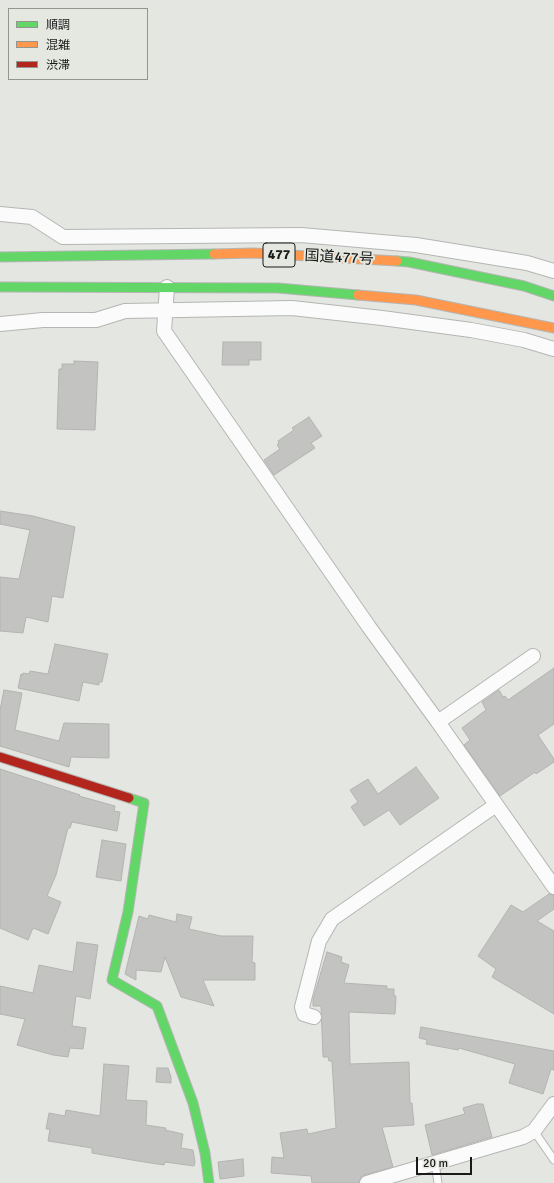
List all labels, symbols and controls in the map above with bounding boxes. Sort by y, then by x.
legend [8,8,148,80]
text: 順調 [46,18,70,33]
text: 混雑 [46,38,70,53]
text: 渋滞 [46,58,70,73]
road number: 477 [263,243,295,267]
street label: 国道477号 [304,247,374,269]
scale bar [418,1149,474,1175]
text: 20 m [423,1156,448,1171]

